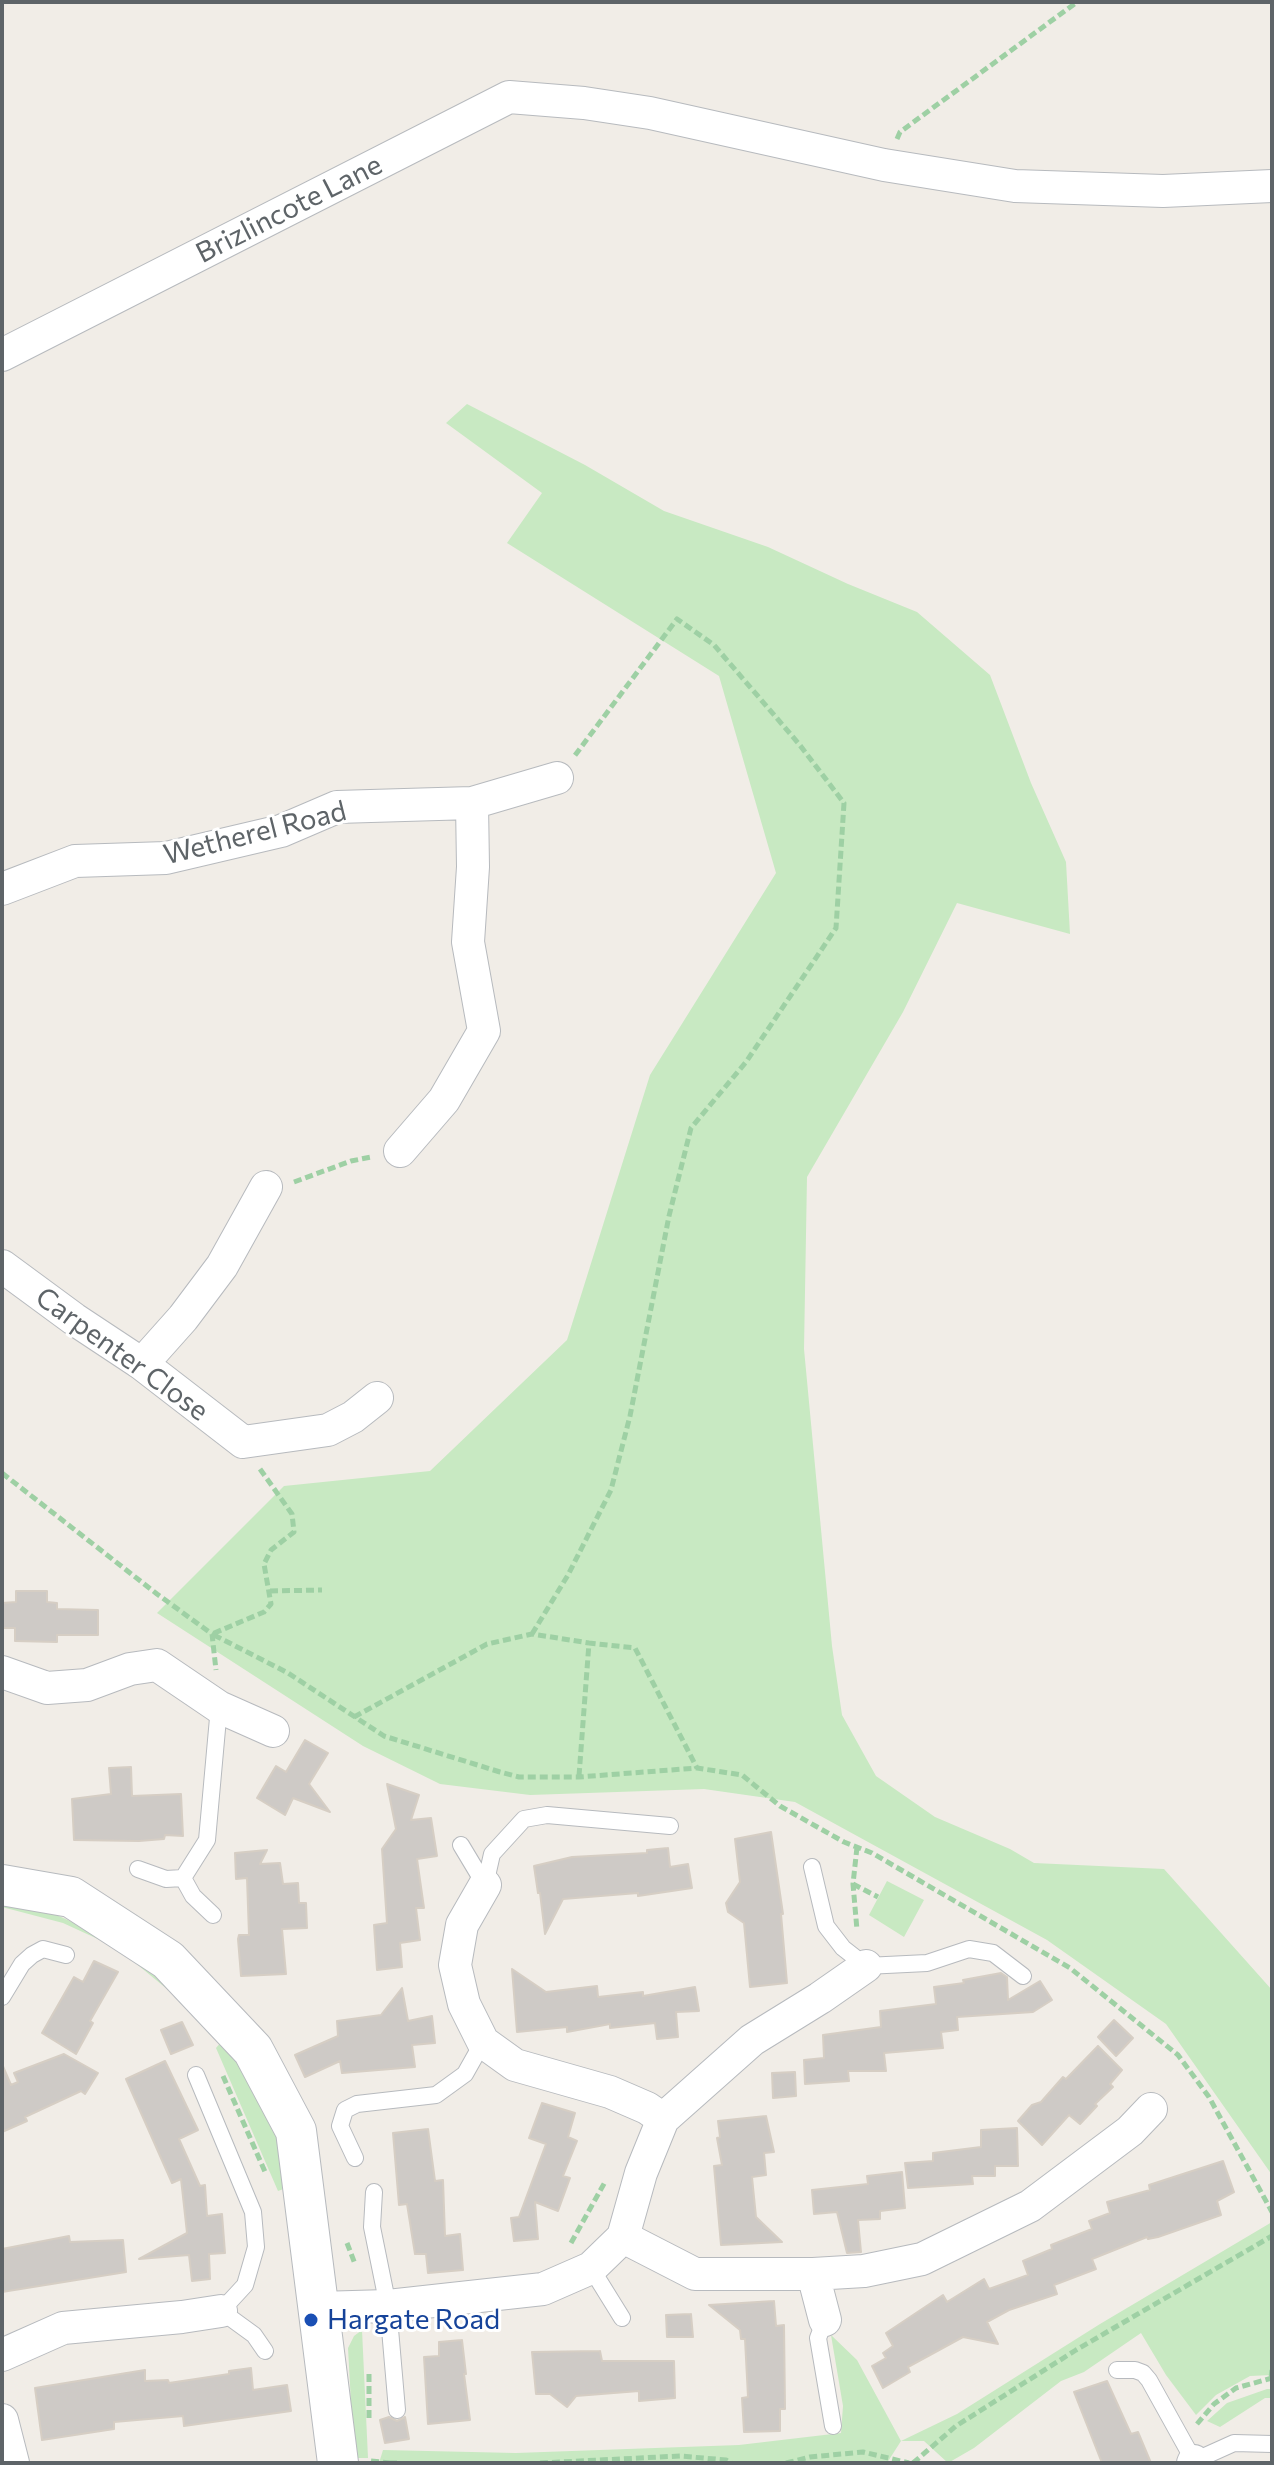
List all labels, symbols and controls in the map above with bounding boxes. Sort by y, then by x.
street label: Brizlincote Lane [190,148,388,270]
street label: Wetherel Road [160,794,350,872]
street label: Carpenter Close [29,1280,215,1428]
place label: Hargate Road [327,2303,500,2337]
marker: Hargate Road [302,2311,320,2329]

